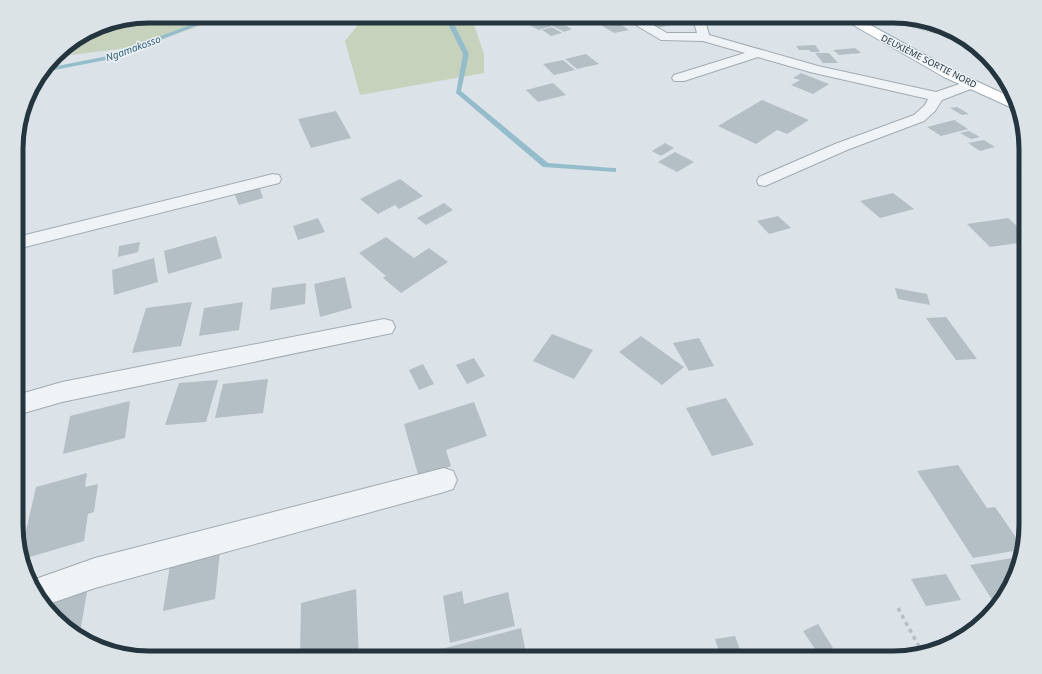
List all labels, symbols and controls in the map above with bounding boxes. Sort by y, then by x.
water label: Ngamakosso [104,31,163,64]
street label: DEUXIÈME SORTIE NORD [879,31,980,91]

